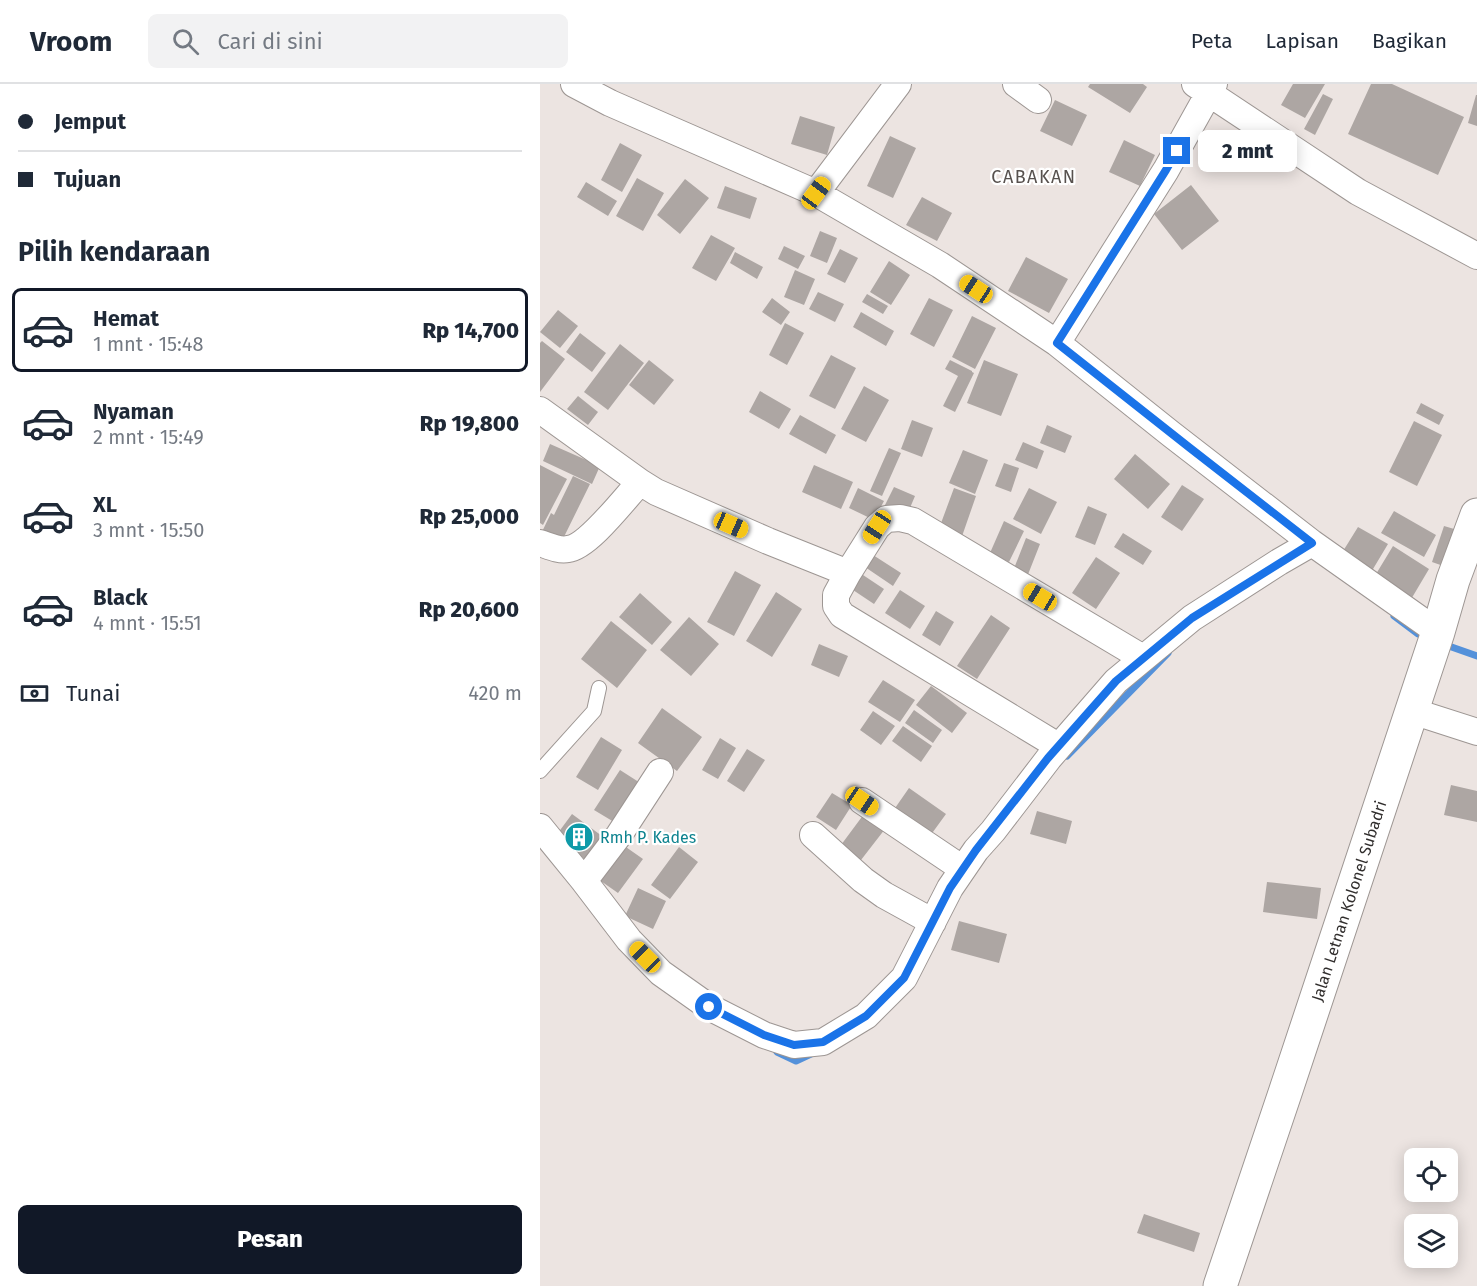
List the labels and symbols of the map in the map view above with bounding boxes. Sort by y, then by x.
callout: 2 mnt [1198,130,1297,172]
route end [1163,137,1190,164]
district label: CABAKAN [991,166,1077,188]
car [798,173,834,213]
car [956,272,996,306]
car [860,507,894,547]
car [711,509,751,541]
car [1020,580,1060,614]
car [842,783,882,819]
street label: Jalan Letnan Kolonel Subadri [1308,798,1390,1004]
building icon: Rmh P. Kades [563,821,595,853]
place label: Rmh P. Kades [600,828,696,847]
car [626,938,664,976]
route start [695,993,722,1020]

